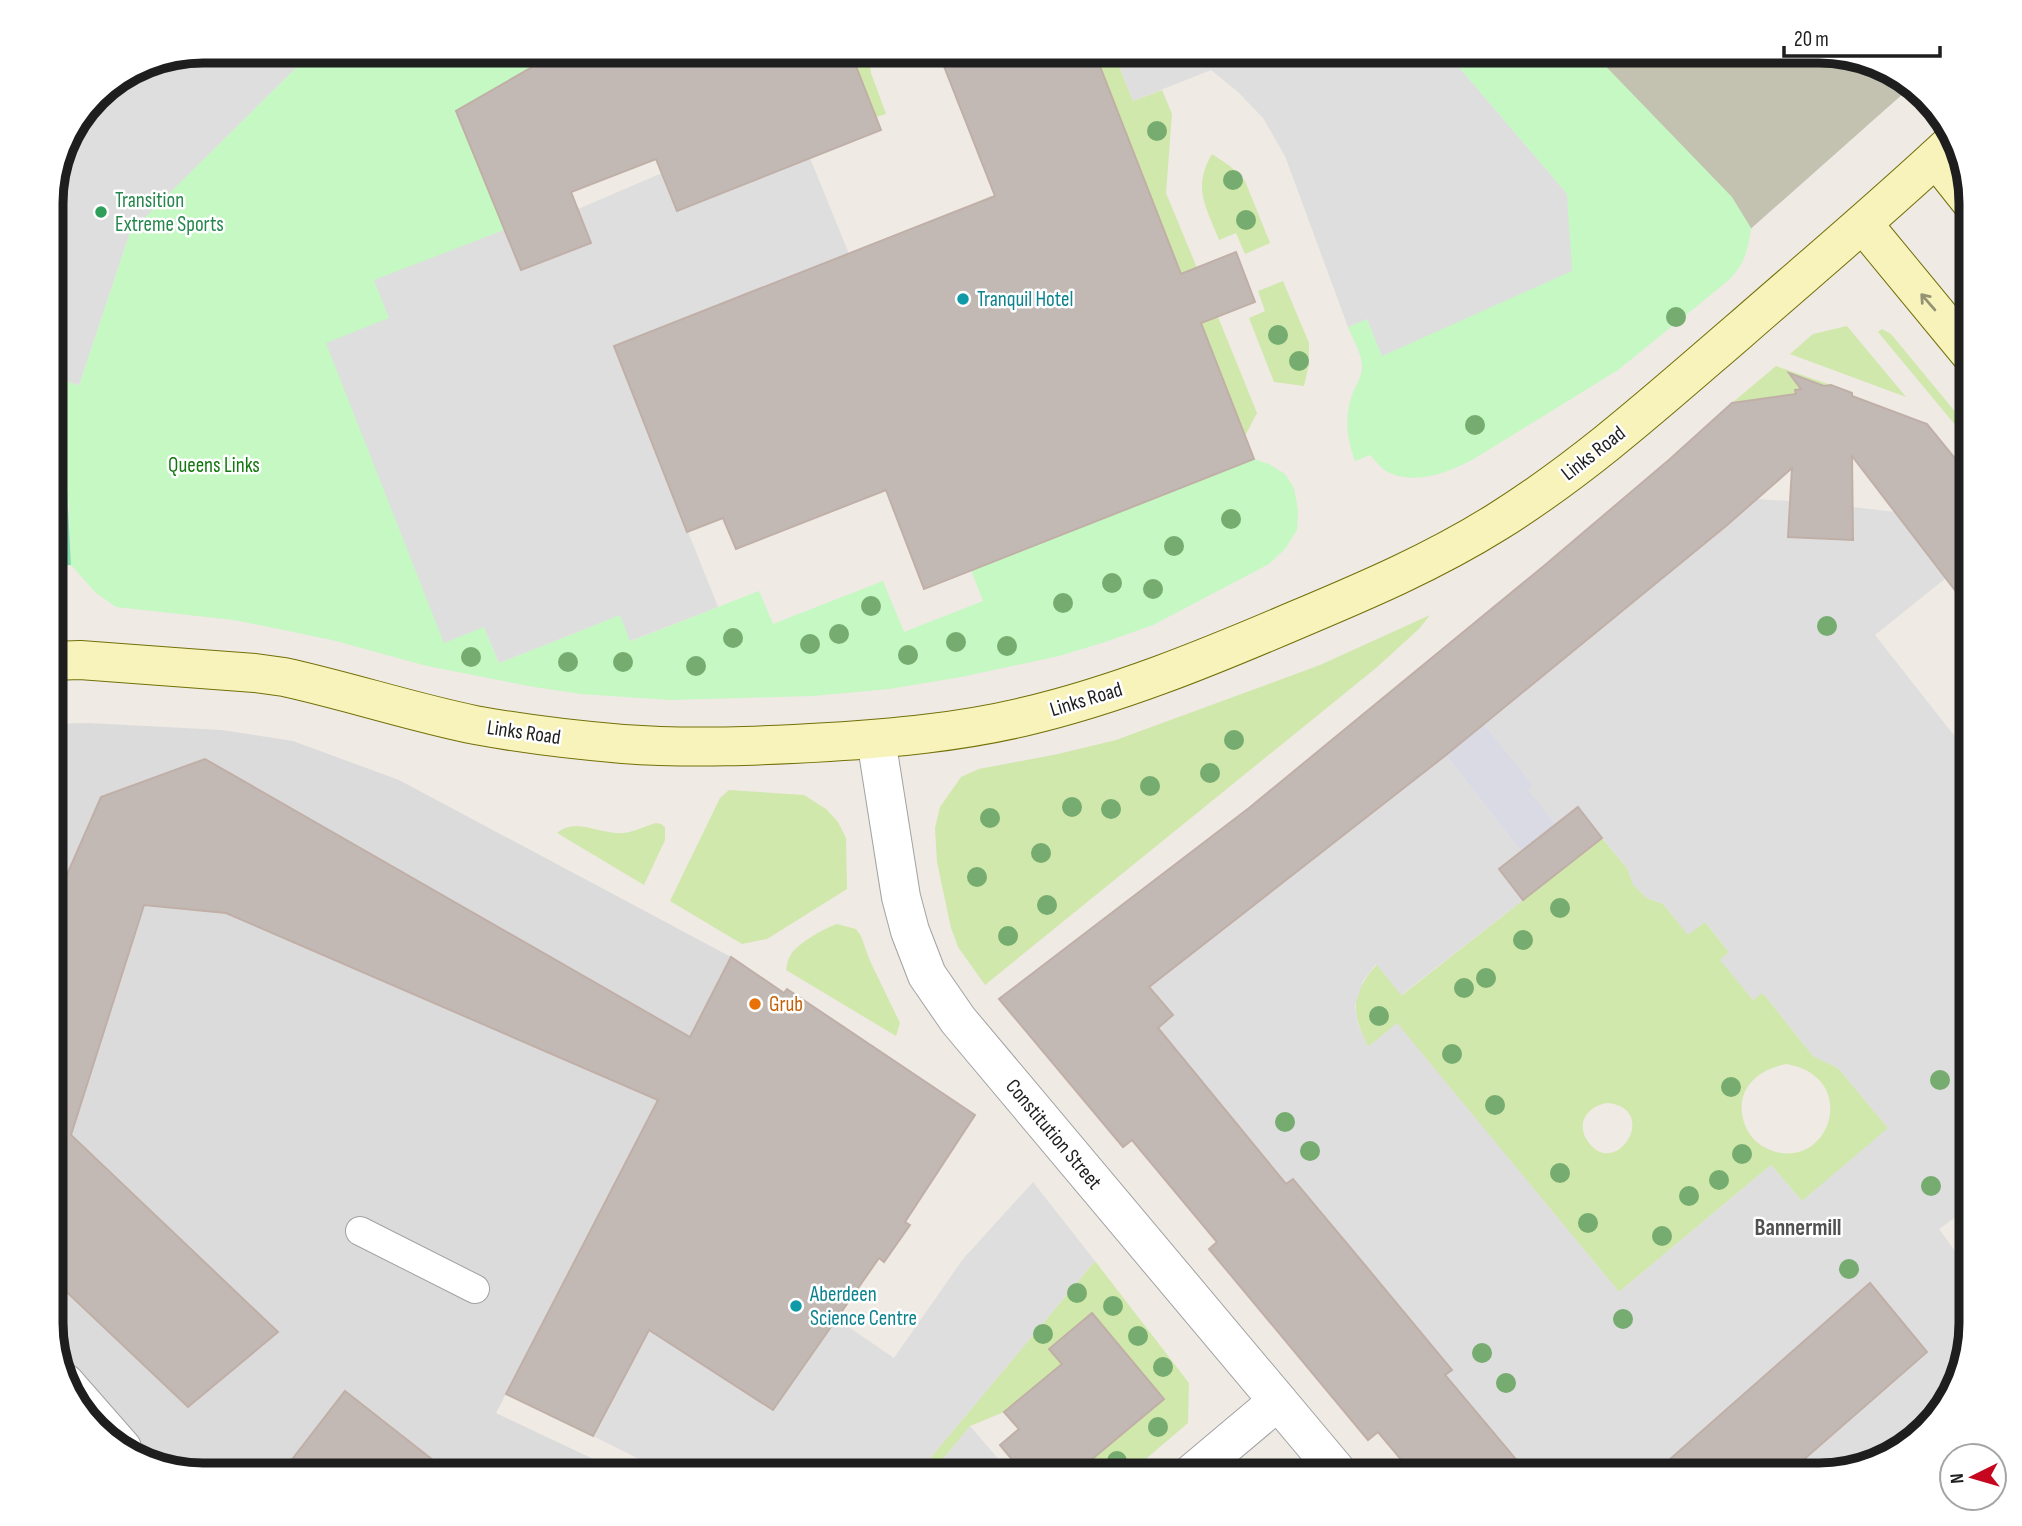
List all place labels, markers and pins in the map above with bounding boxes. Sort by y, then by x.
place label: Transition Extreme Sports [115,188,224,237]
marker: Transition Extreme Sports [93,204,109,220]
place label: Tranquil Hotel [977,287,1073,312]
marker: Tranquil Hotel [955,291,971,307]
place label: Grub [769,992,803,1017]
marker: Grub [747,996,763,1012]
place label: Aberdeen Science Centre [809,1282,917,1331]
marker: Aberdeen Science Centre [788,1298,804,1314]

